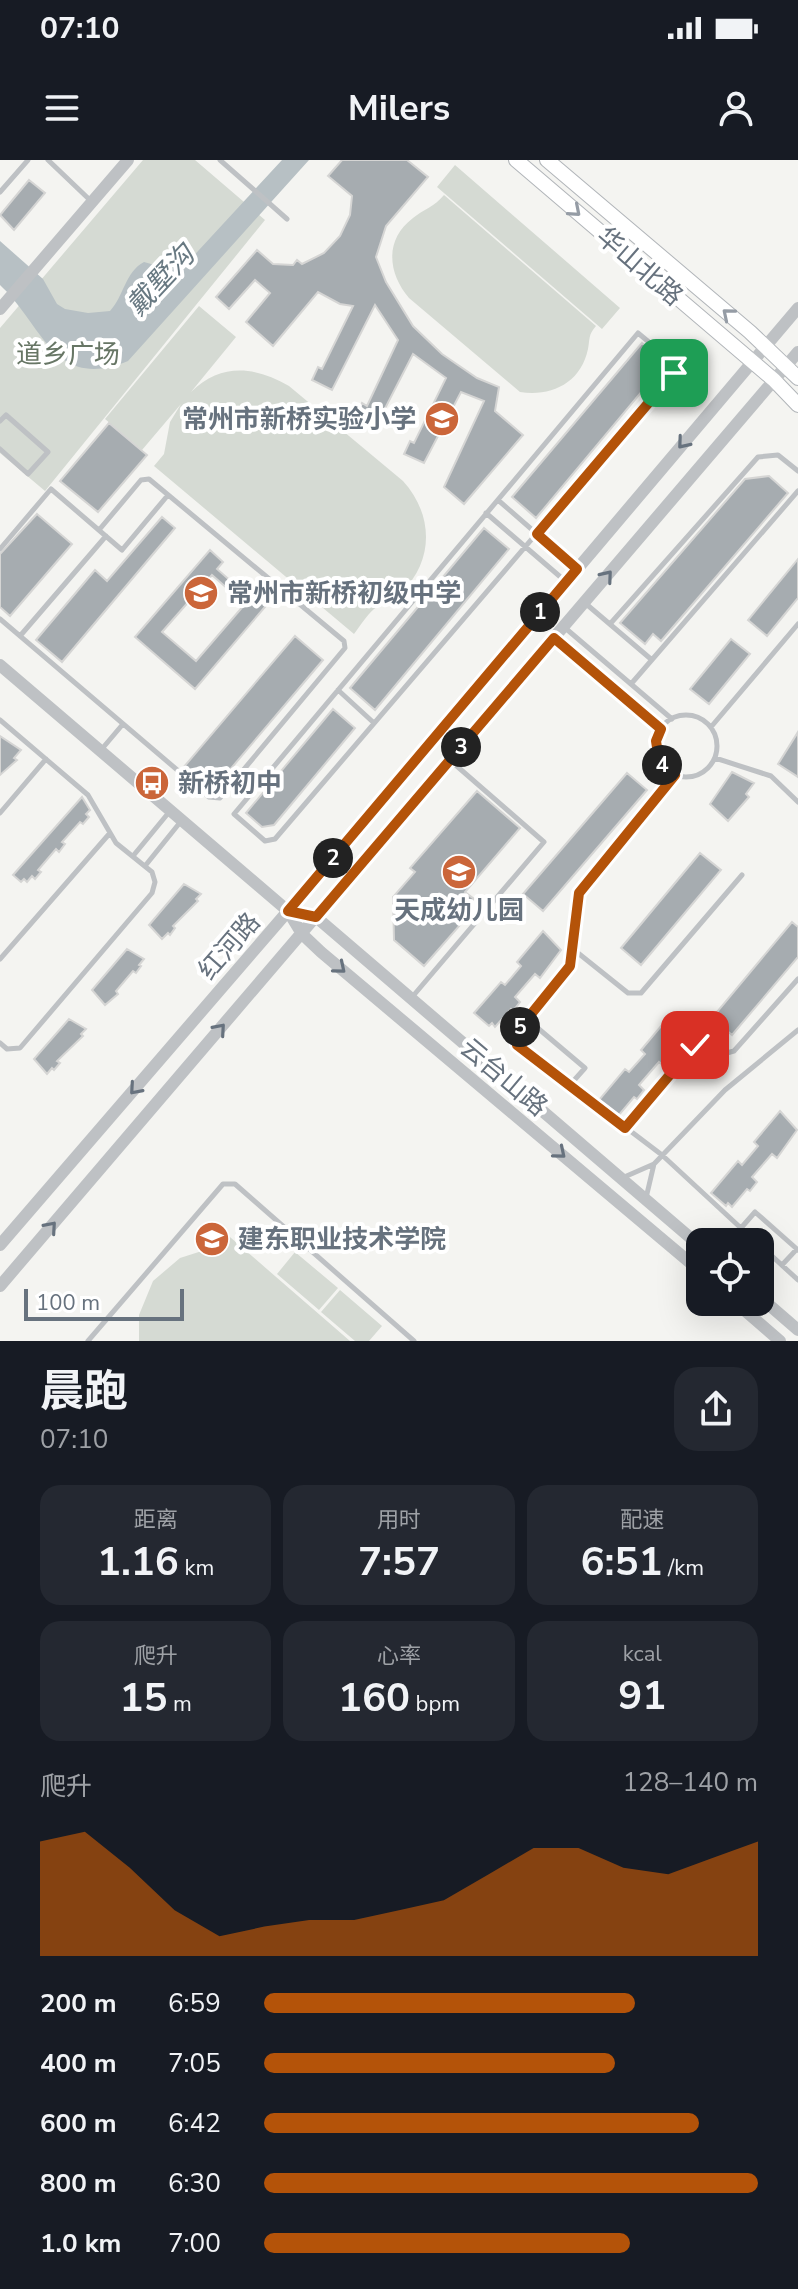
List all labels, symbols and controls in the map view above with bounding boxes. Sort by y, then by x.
text: 07:10 [40,8,119,49]
text: Milers [348,84,450,133]
icon: menu [40,86,84,130]
icon: person [714,86,758,130]
one-way arrow [566,201,581,216]
street label: 华山北路 [589,219,690,314]
water label: 戴墅沟 [118,235,205,324]
one-way arrow [723,309,737,324]
park label: 道乡广场 [16,337,120,372]
pin [640,339,708,407]
icon: arrive [652,351,696,395]
school or university icon: 常州市新桥实验小学 [423,400,461,438]
place label: 常州市新桥实验小学 [182,402,416,437]
one-way arrow [678,433,693,448]
one-way arrow [597,571,612,585]
school or university icon: 常州市新桥初级中学 [182,574,220,612]
place label: 常州市新桥初级中学 [227,576,461,611]
pin: 1 [520,592,560,632]
text: 1 [533,597,547,627]
pin: 3 [441,727,481,767]
text: 3 [454,732,468,762]
pin: 4 [642,745,682,785]
text: 4 [655,750,669,780]
bus stop icon: 新桥初中 [133,764,171,802]
place label: 新桥初中 [178,766,282,801]
pin: 2 [313,838,353,878]
text: 2 [326,843,340,873]
school or university icon: 天成幼儿园 [440,853,478,891]
place label: 天成幼儿园 [394,893,524,928]
street label: 红河路 [191,905,268,987]
one-way arrow [331,958,345,973]
pin: 5 [500,1007,540,1047]
pin [661,1011,729,1079]
text: 5 [513,1012,527,1042]
icon: check [673,1023,717,1067]
one-way arrow [210,1024,225,1039]
street label: 云台山路 [453,1031,555,1124]
one-way arrow [130,1080,144,1094]
one-way arrow [551,1143,566,1158]
school or university icon: 建东职业技术学院 [193,1220,231,1258]
one-way arrow [41,1221,56,1236]
place label: 建东职业技术学院 [238,1222,446,1257]
map controls [686,1228,774,1316]
button: locate [686,1228,774,1316]
scale bar [24,1285,184,1321]
text: 100 m [36,1288,100,1318]
text: 晨跑 [40,1362,128,1422]
button: share [674,1367,758,1451]
text: 07:10 [40,1422,108,1457]
text: 距离 [134,1505,178,1535]
text: 用时 [377,1505,421,1535]
text: 配速 [620,1505,664,1535]
text: 1.16 [97,1535,179,1589]
text: 7:57 [358,1535,440,1589]
text: 6:51 [581,1535,662,1589]
text: km [179,1553,214,1583]
text: /km [662,1553,704,1583]
text: kcal [623,1639,662,1669]
text: 爬升 [134,1641,178,1671]
text: 心率 [377,1641,421,1671]
text: 91 [618,1669,666,1723]
text: 15 [119,1671,167,1725]
text: 160 [338,1671,410,1725]
text: m [167,1689,192,1719]
text: bpm [410,1689,460,1719]
text: 128–140 m [622,1765,758,1800]
text: 爬升 [40,1769,92,1804]
text: 200 m [40,1986,117,2021]
text: 6:59 [168,1986,221,2021]
text: 400 m [40,2046,117,2081]
text: 7:05 [168,2046,221,2081]
text: 600 m [40,2106,117,2141]
text: 6:42 [168,2106,221,2141]
text: 800 m [40,2166,117,2201]
text: 6:30 [168,2166,221,2201]
text: 1.0 km [40,2226,121,2261]
text: 7:00 [168,2226,221,2261]

